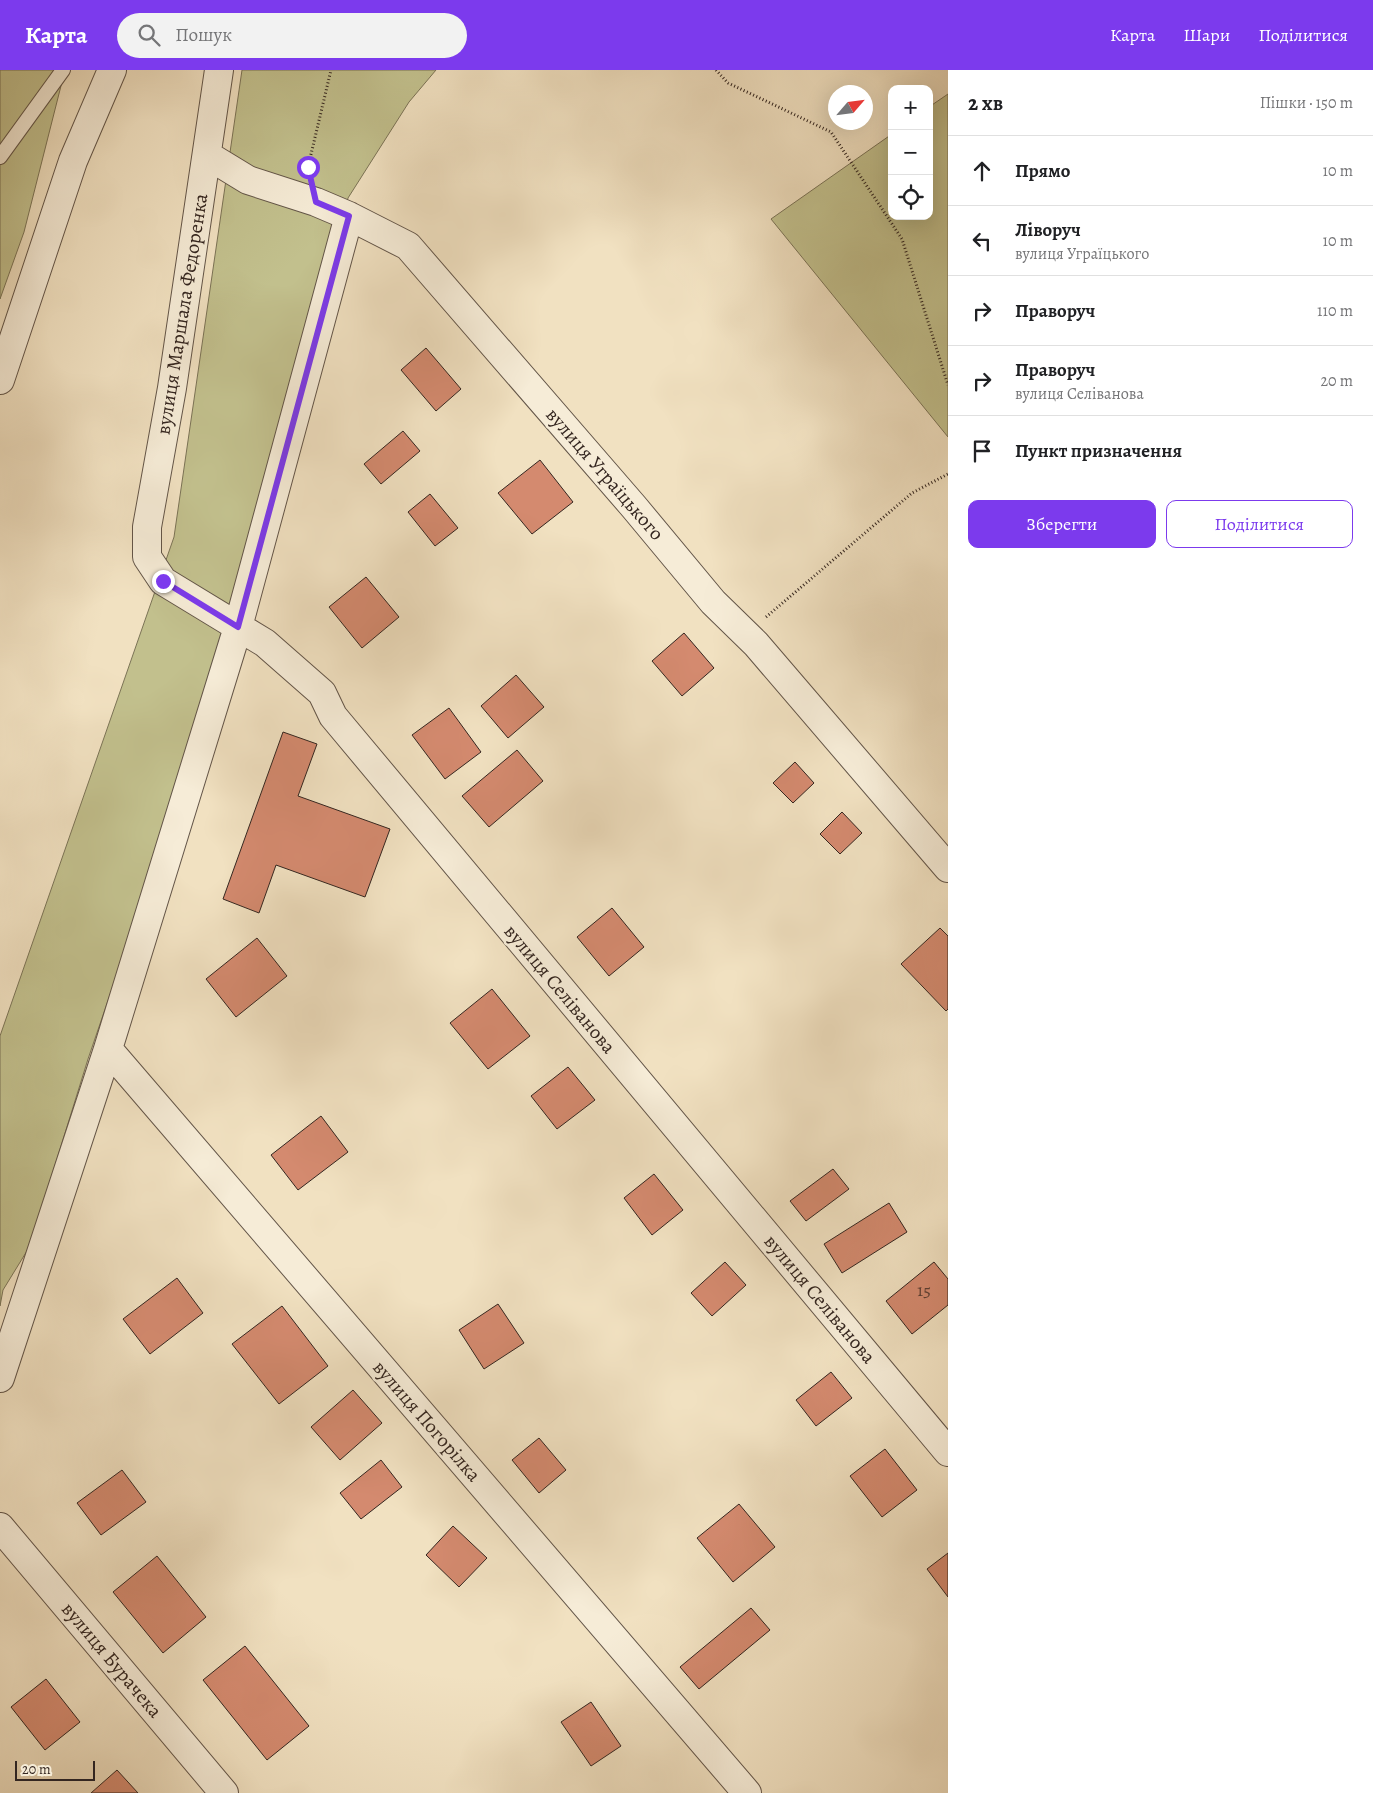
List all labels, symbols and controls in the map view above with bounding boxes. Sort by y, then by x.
search box [117,13,467,58]
text: Карта [25,19,87,51]
icon: search [135,21,163,49]
text: Пошук [175,22,232,48]
text: Карта [1110,23,1155,47]
text: Шари [1183,23,1230,47]
text: Поділитися [1258,23,1348,47]
north arrow [828,85,873,130]
map controls [888,85,933,220]
button: + [888,85,933,130]
text: 2 хв [968,89,1003,117]
text: Пішки · 150 m [1260,92,1353,114]
button: − [888,130,933,175]
route start [297,156,320,179]
icon: ahead [968,157,996,185]
text: Прямо [1015,158,1070,184]
text: 10 m [1323,160,1353,182]
button: locate [888,175,933,220]
street label: вулиця Маршала Федоренка [150,191,215,436]
text: Ліворуч [1015,217,1081,243]
icon: left [968,227,996,255]
text: 10 m [1323,230,1353,252]
text: вулиця Уграїцького [1015,243,1149,265]
icon: right [968,297,996,325]
text: Праворуч [1015,298,1095,324]
text: 110 m [1317,300,1353,322]
text: Праворуч [1015,357,1095,383]
icon: right [968,367,996,395]
text: 20 m [1320,370,1353,392]
text: вулиця Селіванова [1015,383,1144,405]
street label: вулиця Уграїцького [540,402,670,546]
icon: arrive [968,437,996,465]
text: Пункт призначення [1015,438,1182,464]
button: Зберегти [968,500,1156,548]
button: Поділитися [1166,500,1353,548]
route end [152,570,175,593]
street label: вулиця Селіванова [498,919,623,1060]
street label: вулиця Селіванова [758,1229,883,1370]
house number: 15 [917,1278,931,1302]
street label: вулиця Погорілка [367,1355,488,1488]
street label: вулиця Бурачека [56,1596,169,1724]
scale bar [15,1758,95,1781]
text: 20 m [22,1760,51,1779]

